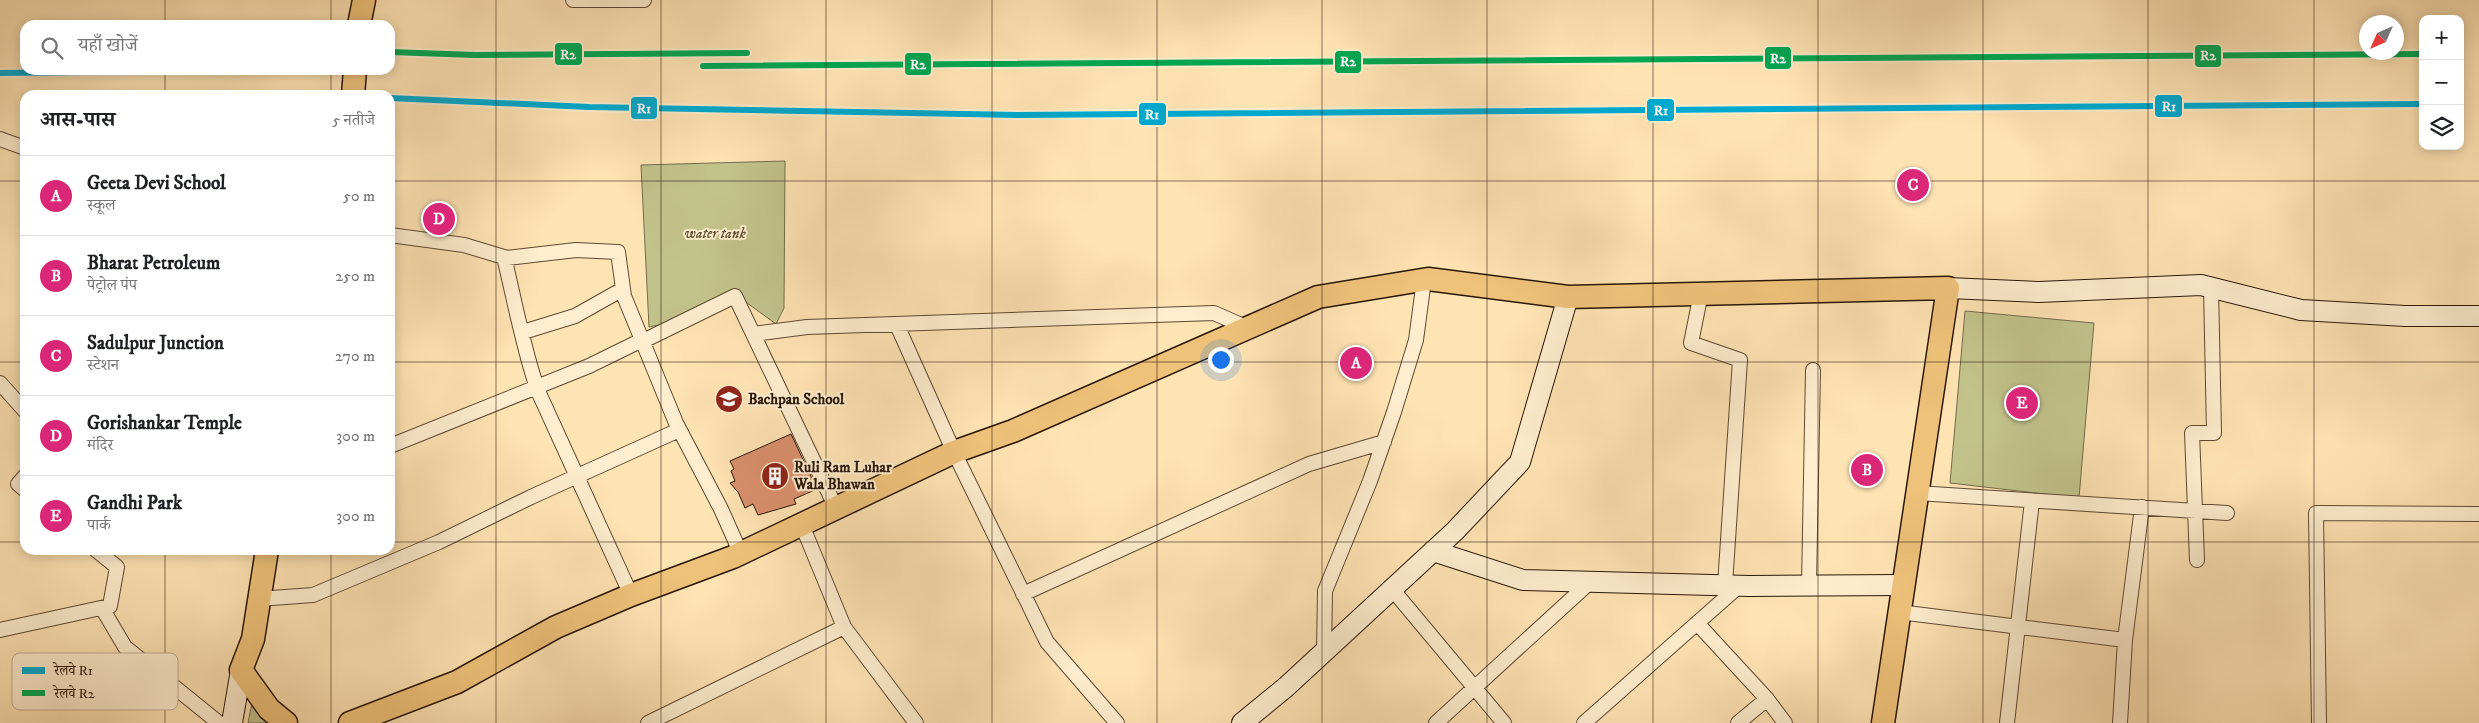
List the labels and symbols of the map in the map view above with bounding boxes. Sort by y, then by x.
north arrow [2359,15,2404,60]
line badge: R2 [554,42,583,66]
line badge: R2 [2194,44,2222,68]
text: R2 [560,46,577,64]
line badge: R2 [1764,46,1792,70]
text: R2 [2200,47,2217,65]
line badge: R2 [1334,50,1362,74]
text: R2 [1770,50,1787,68]
line badge: R2 [904,52,932,76]
text: R2 [1340,53,1357,71]
text: R2 [910,56,927,74]
line badge: R1 [2154,94,2183,118]
line badge: R1 [630,96,658,120]
line badge: R1 [1646,98,1675,122]
text: R1 [2162,98,2176,116]
text: R1 [637,100,651,118]
line badge: R1 [1138,102,1167,126]
text: R1 [1654,102,1668,120]
text: R1 [1145,106,1159,124]
pin: C [1897,166,1929,204]
pin: D [423,200,455,238]
park label: water tank [684,224,746,243]
pin: A [1340,344,1372,382]
your location [1208,347,1234,373]
school or university icon: Bachpan School [714,384,744,414]
pin: E [2006,384,2038,422]
place label: Bachpan School [748,390,845,409]
pin: B [1851,451,1883,489]
place label: Ruli Ram Luhar Wala Bhawan [793,458,892,494]
building icon: Ruli Ram Luhar Wala Bhawan [760,461,790,491]
legend [12,653,178,710]
text: रेलवे R1 [52,661,93,680]
text: रेलवे R2 [52,684,95,703]

